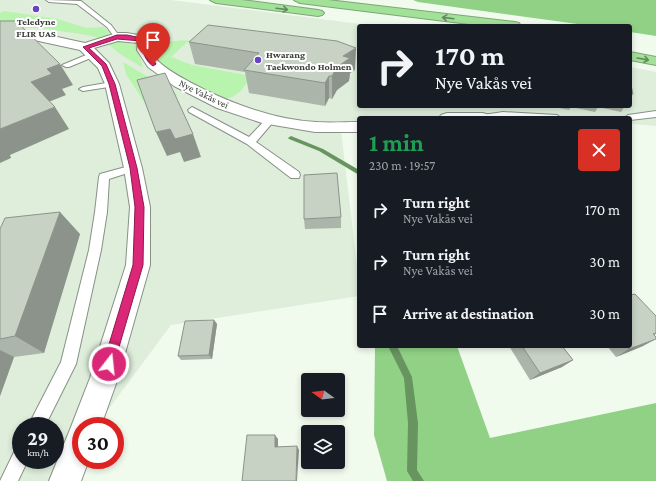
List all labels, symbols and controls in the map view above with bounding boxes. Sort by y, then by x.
marker: Teledyne FLIR UAS [31,4,41,14]
one-way arrow [275,5,288,13]
one-way arrow [442,14,455,22]
place label: Teledyne FLIR UAS [16,16,56,39]
pin [136,23,170,64]
icon: arrive [142,29,164,51]
icon: right [369,40,421,92]
text: 170 m [435,40,505,71]
place label: Hwarang Taekwondo Holmen [266,49,352,72]
marker: Hwarang Taekwondo Holmen [253,55,263,65]
one-way arrow [636,55,649,63]
text: Nye Vakås vei [435,73,532,93]
street label: Nye Vakås vei [177,77,231,111]
text: 1 min [369,129,424,156]
button: close [578,129,620,171]
text: 230 m · 19:57 [369,158,435,173]
text: Turn right [403,195,470,211]
icon: right [369,199,391,221]
text: 170 m [585,202,620,218]
text: Nye Vakås vei [403,211,473,226]
text: Turn right [403,247,470,263]
icon: right [369,251,391,273]
text: 30 m [590,254,620,270]
text: Nye Vakås vei [403,263,473,278]
icon: arrive [369,303,391,325]
text: Arrive at destination [403,306,534,322]
text: 30 m [590,306,620,322]
position arrow [88,343,130,385]
north arrow [301,373,345,417]
map controls [301,373,345,469]
speed limit sign: 30 [72,417,124,469]
button: layers [301,425,345,469]
text: 29 [27,427,49,449]
text: km/h [27,447,49,458]

